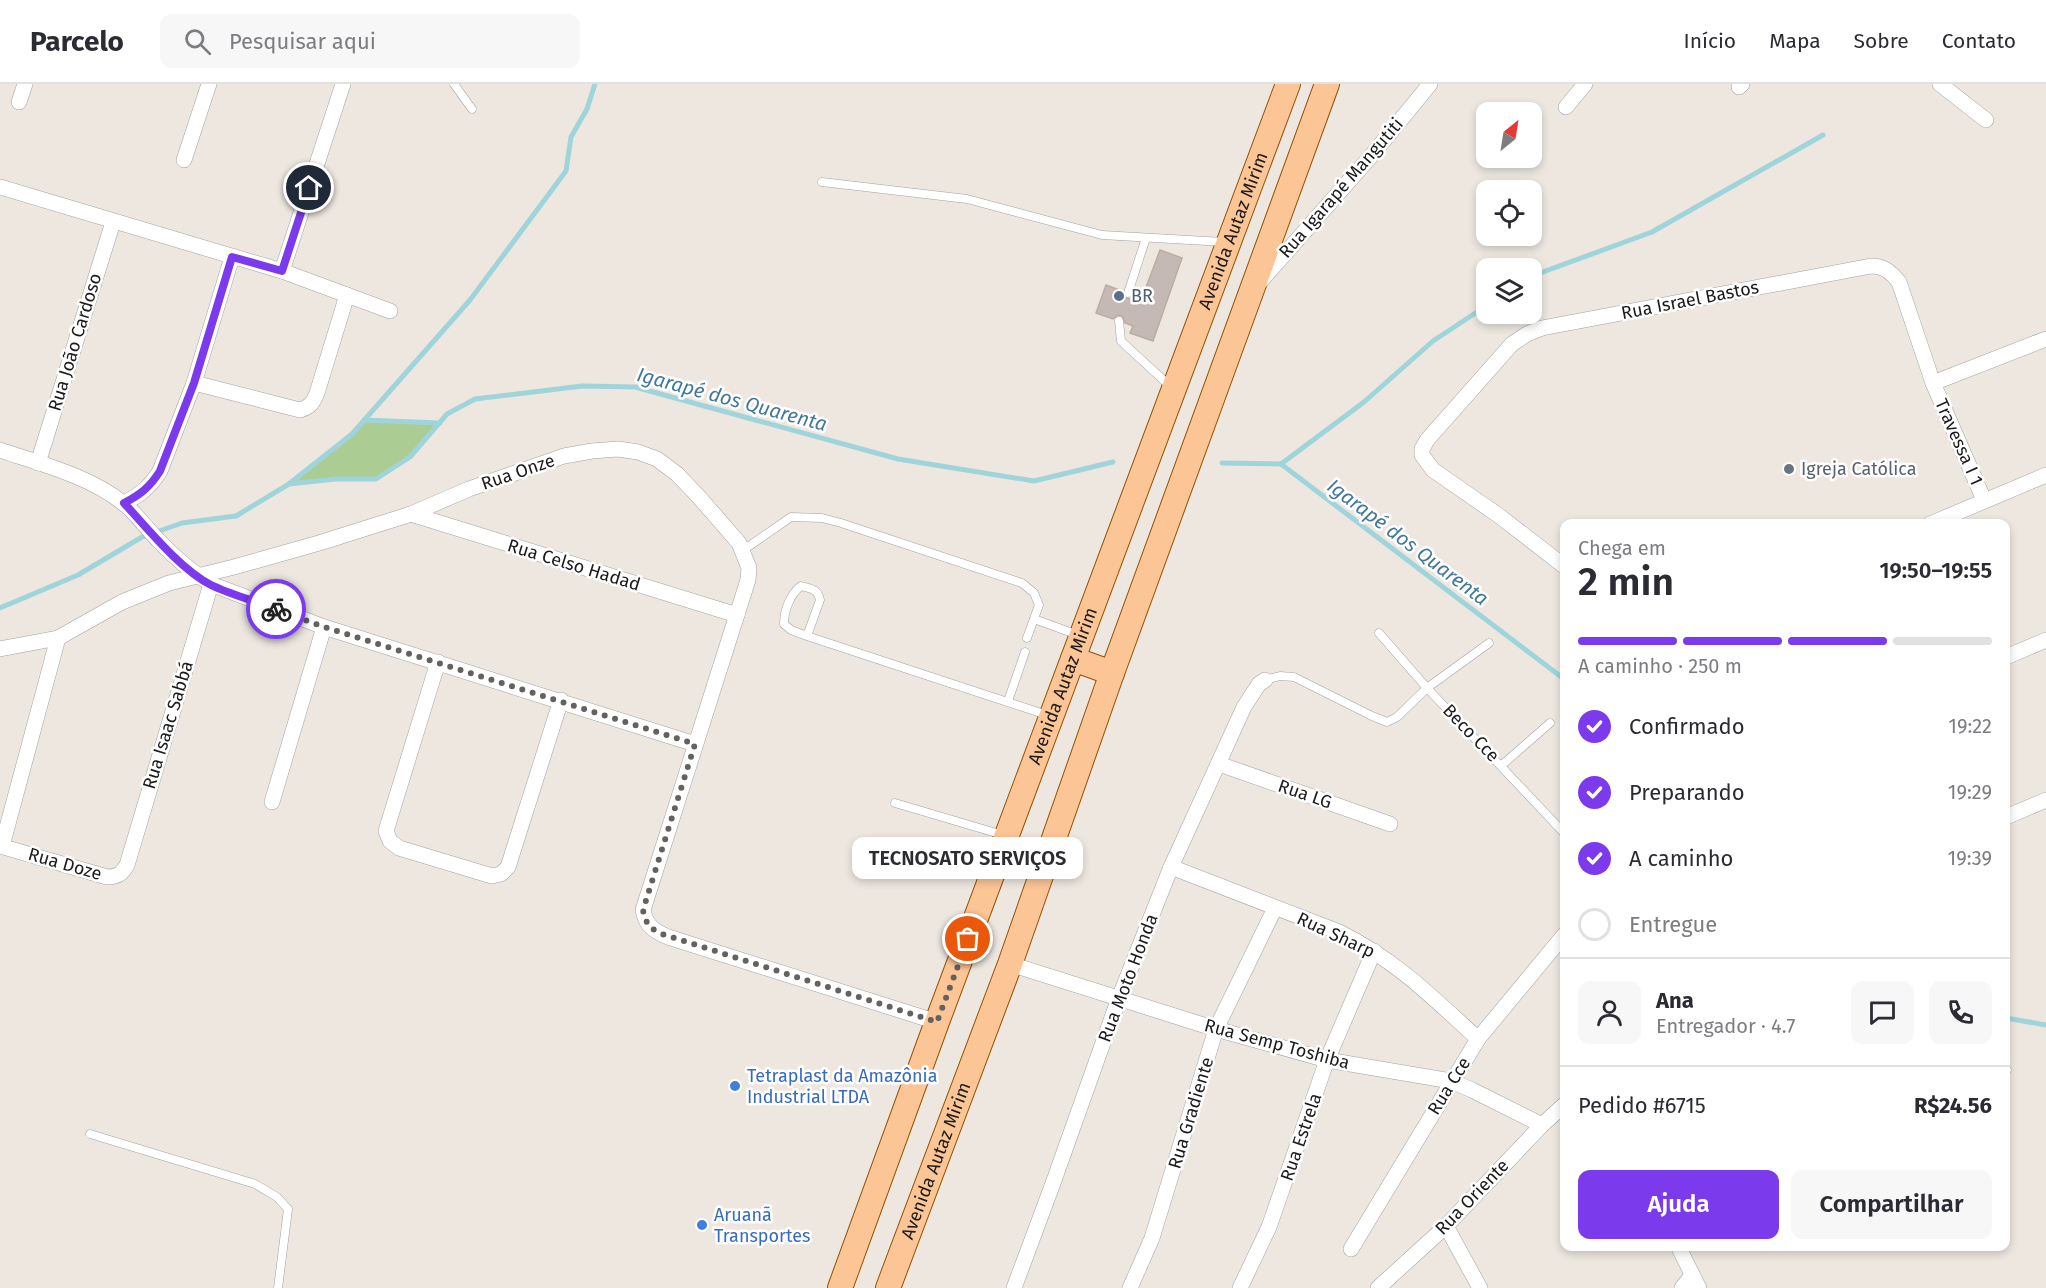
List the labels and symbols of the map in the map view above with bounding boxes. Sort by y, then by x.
north arrow [1476,102,1542,168]
street label: Rua Igarapé Mangutiti [1274,113,1408,263]
street label: Avenida Autaz Mirim [1194,149,1273,312]
pin [283,162,334,213]
street label: Rua João Cardoso [44,270,106,414]
street label: Rua Israel Bastos [1619,276,1761,324]
place label: BR [1131,285,1153,307]
marker: BR [1112,289,1126,303]
water label: Igarapé dos Quarenta [634,362,830,436]
street label: Travessa I 1 [1930,395,1988,489]
street label: Rua Onze [478,449,558,495]
place label: Igreja Católica [1801,458,1917,480]
marker: Igreja Católica [1782,462,1796,476]
water label: Igarapé dos Quarenta [1323,474,1493,610]
street label: Rua Celso Hadad [505,534,643,596]
courier [246,579,306,639]
street label: Avenida Autaz Mirim [1023,604,1102,768]
street label: Rua Isaac Sabbá [138,658,198,792]
street label: Beco Cce [1438,699,1504,767]
street label: Rua LG [1275,775,1335,813]
callout: TECNOSATO SERVIÇOS [852,837,1084,879]
street label: Rua Doze [26,843,104,885]
street label: Rua Sharp [1293,907,1379,963]
street label: Rua Moto Honda [1093,911,1163,1045]
pin [942,913,993,964]
street label: Rua Semp Toshiba [1202,1014,1352,1074]
street label: Rua Cce [1423,1053,1475,1119]
street label: Rua Gradiente [1164,1054,1218,1172]
place label: Tetraplast da Amazônia Industrial LTDA [747,1065,937,1108]
marker: Tetraplast da Amazônia Industrial LTDA [728,1079,742,1093]
street label: Avenida Autaz Mirim [896,1079,975,1242]
street label: Rua Estrela [1276,1090,1326,1184]
street label: Rua Oriente [1430,1155,1514,1239]
place label: Aruanã Transportes [714,1204,810,1247]
marker: Aruanã Transportes [695,1218,709,1232]

